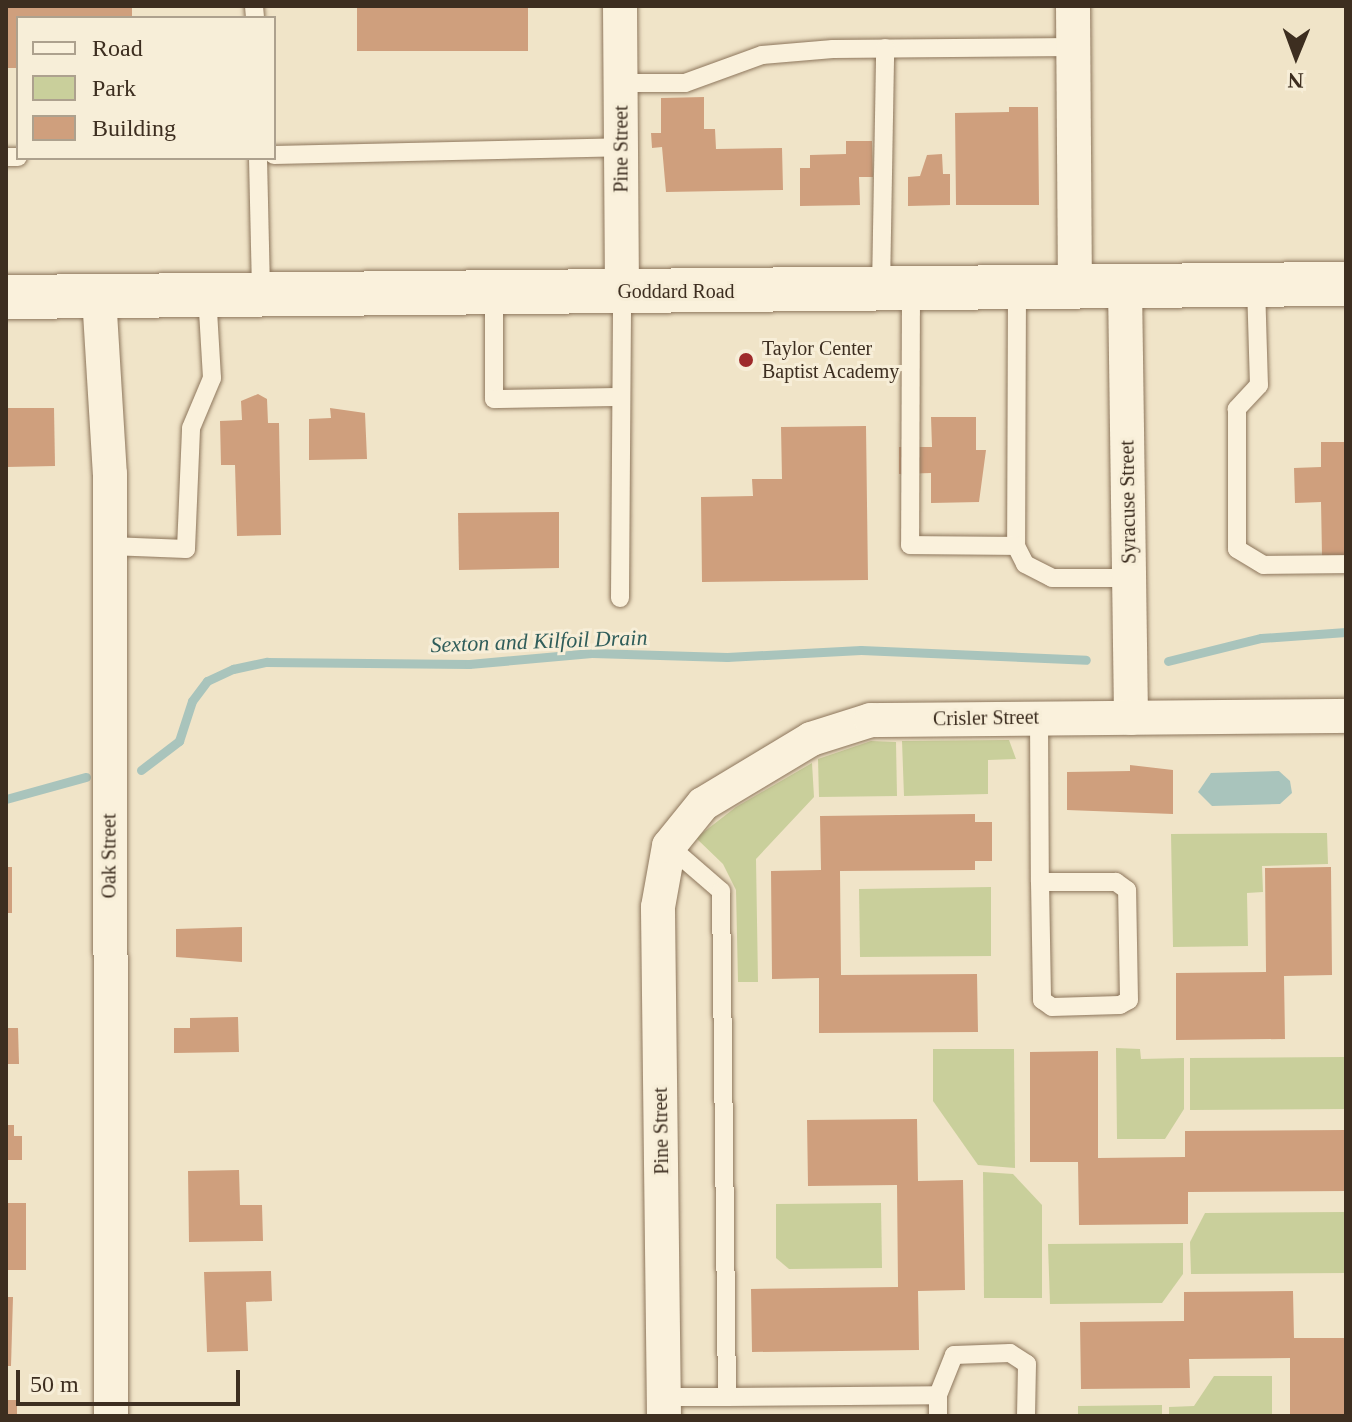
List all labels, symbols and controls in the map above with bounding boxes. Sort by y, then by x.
legend [16,16,276,160]
north arrow [1256,16,1336,96]
text: Road [92,35,143,61]
text: N [1287,68,1304,93]
text: Park [92,75,136,101]
street label: Pine Street [609,105,633,193]
text: Building [92,115,176,141]
street label: Goddard Road [617,279,735,303]
place label: Taylor Center Baptist Academy [762,336,900,383]
marker: Taylor Center Baptist Academy [737,351,755,369]
street label: Syracuse Street [1115,440,1141,564]
water label: Sexton and Kilfoil Drain [430,624,648,658]
street label: Crisler Street [933,705,1039,731]
street label: Oak Street [97,814,121,898]
street label: Pine Street [648,1087,674,1175]
scale bar [20,1354,244,1404]
text: 50 m [30,1371,79,1397]

